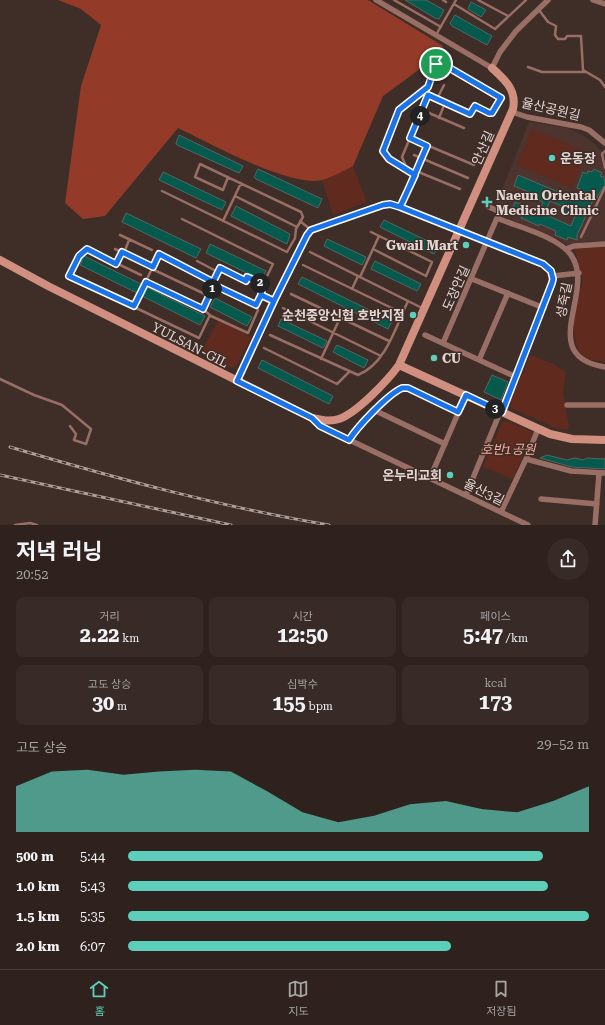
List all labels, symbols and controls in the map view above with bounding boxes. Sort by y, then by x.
pin [419,47,453,81]
icon: arrive [425,53,447,75]
street label: 율산공원길 [520,95,582,123]
pin: 4 [410,106,430,126]
text: 4 [417,109,423,122]
street label: 안산길 [469,129,497,167]
place label: 운동장 [560,151,596,166]
marker: 운동장 [547,153,557,163]
place label: Naeun Oriental Medicine Clinic [496,188,599,218]
marker: Naeun Oriental Medicine Clinic [481,196,493,208]
place label: Gwail Mart [386,238,459,253]
marker: Gwail Mart [461,240,471,250]
street label: 도장안길 [439,263,473,313]
pin: 2 [250,273,270,293]
text: 2 [257,276,263,289]
pin: 1 [202,279,222,299]
street label: 성죽길 [553,281,575,319]
text: 1 [209,282,215,295]
place label: 순천중앙신협 호반지점 [282,308,405,323]
marker: 순천중앙신협 호반지점 [408,310,418,320]
street label: YULSAN-GIL [149,319,231,371]
place label: CU [442,351,461,366]
marker: CU [429,353,439,363]
pin: 3 [485,399,505,419]
text: 3 [492,402,498,415]
park label: 호반1공원 [480,442,537,457]
place label: 온누리교회 [382,468,442,483]
marker: 온누리교회 [445,470,455,480]
street label: 율산3길 [461,476,507,508]
button: share [547,538,589,580]
text: 저녁 러닝 [16,539,103,564]
text: 20:52 [16,567,48,582]
text: 거리 [99,610,120,623]
text: 시간 [292,610,313,623]
text: 페이스 [480,610,511,623]
text: 2.22 [80,623,120,647]
text: 12:50 [277,623,328,647]
text: 5:47 [463,623,503,647]
text: km [120,632,139,645]
text: /km [503,632,528,645]
text: kcal [484,677,507,690]
text: 고도 상승 [88,678,131,691]
text: 심박수 [287,678,318,691]
text: 173 [479,690,512,714]
text: 30 [92,691,114,715]
text: 155 [272,691,306,715]
text: m [114,700,127,713]
text: bpm [306,700,333,713]
text: 29–52 m [537,737,589,752]
text: 고도 상승 [16,740,67,755]
text: 500 m [16,849,54,864]
text: 5:44 [80,849,105,864]
text: 1.0 km [16,879,59,894]
text: 5:43 [80,879,105,894]
text: 1.5 km [16,909,59,924]
text: 5:35 [80,909,105,924]
text: 2.0 km [16,939,59,954]
text: 6:07 [80,939,105,954]
tab: 홈 [88,978,110,1018]
tab: 지도 [287,978,309,1018]
tab: 저장됨 [486,978,517,1018]

